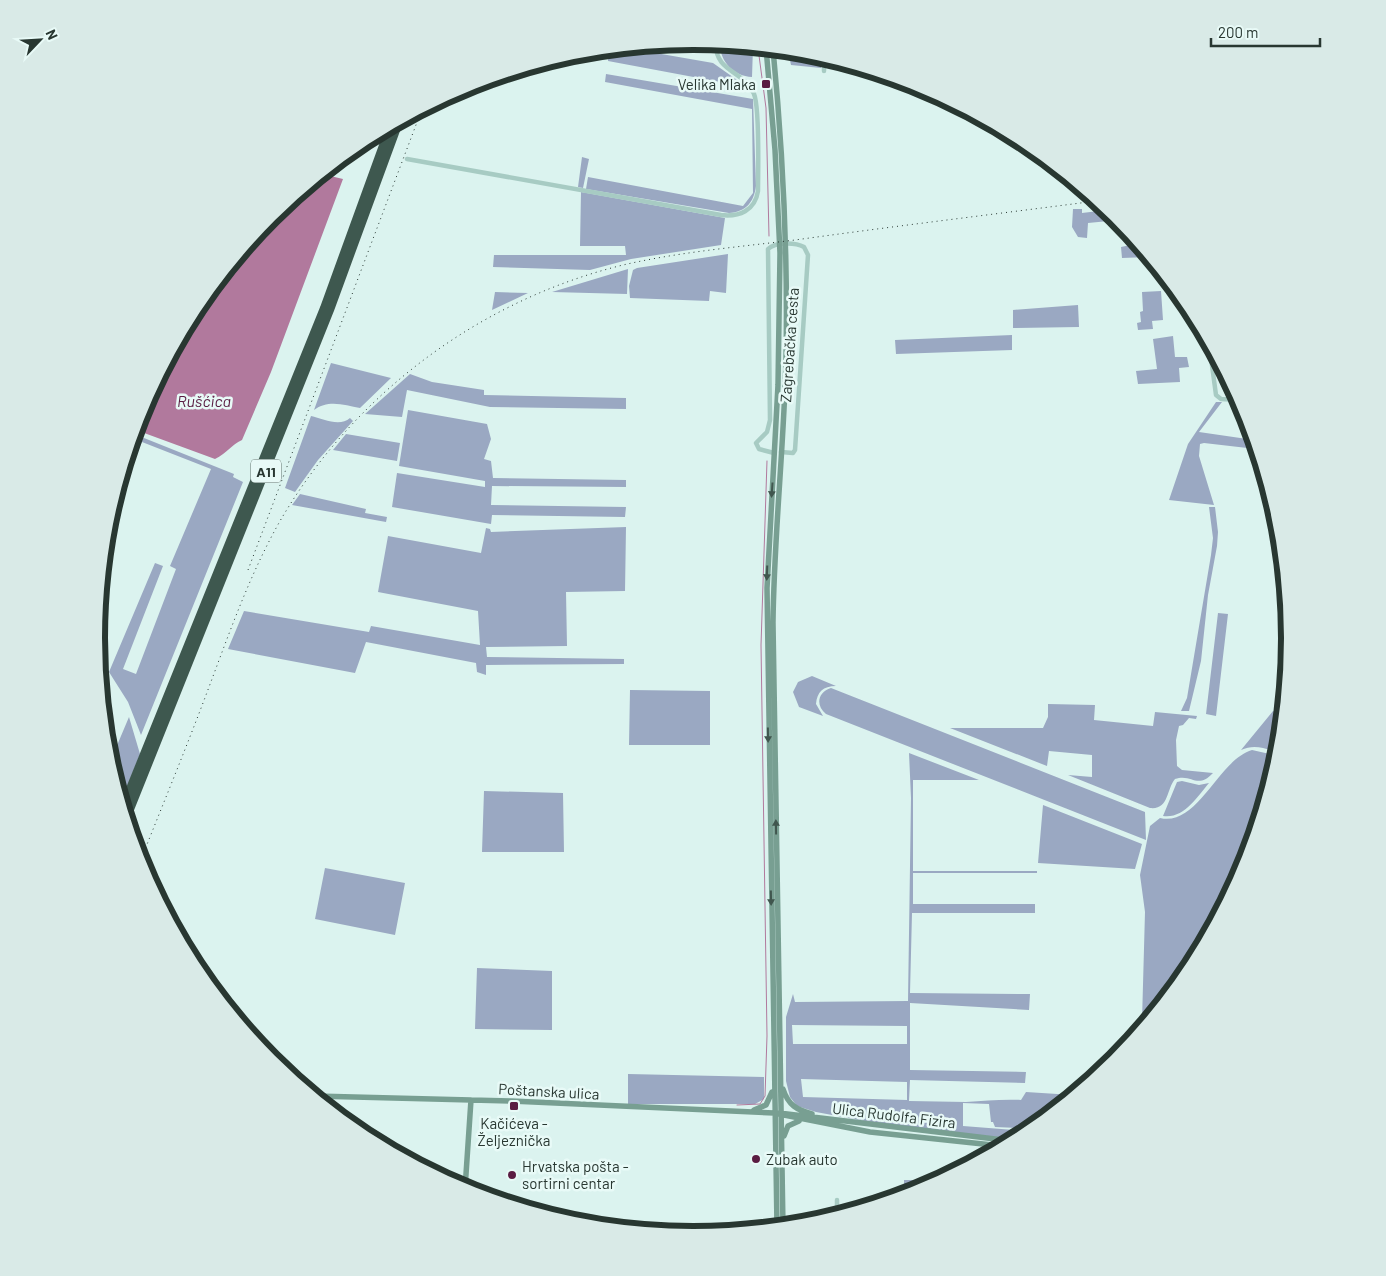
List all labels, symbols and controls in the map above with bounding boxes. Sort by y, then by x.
north arrow [15,15,65,65]
scale bar [1211,15,1320,47]
text: 200 m [1218,23,1258,41]
text: N [43,26,62,42]
place label: Velika Mlaka [678,75,756,93]
marker: Velika Mlaka [760,78,772,90]
street label: Zagrebačka cesta [776,287,802,403]
water label: Rušćica [177,391,231,410]
road number: A11 [251,460,281,482]
one-way arrow [767,482,775,498]
one-way arrow [763,565,771,581]
one-way arrow [764,728,772,744]
one-way arrow [772,819,780,835]
one-way arrow [767,890,775,906]
street label: Poštanska ulica [498,1079,600,1103]
street label: Ulica Rudolfa Fizira [831,1099,957,1131]
marker: Kačićeva - Željeznička [508,1100,520,1112]
place label: Kačićeva - Željeznička [478,1114,550,1149]
place label: Zubak auto [766,1150,838,1168]
marker: Zubak auto [750,1153,762,1165]
place label: Hrvatska pošta - sortirni centar [522,1157,629,1192]
marker: Hrvatska pošta - sortirni centar [506,1169,518,1181]

